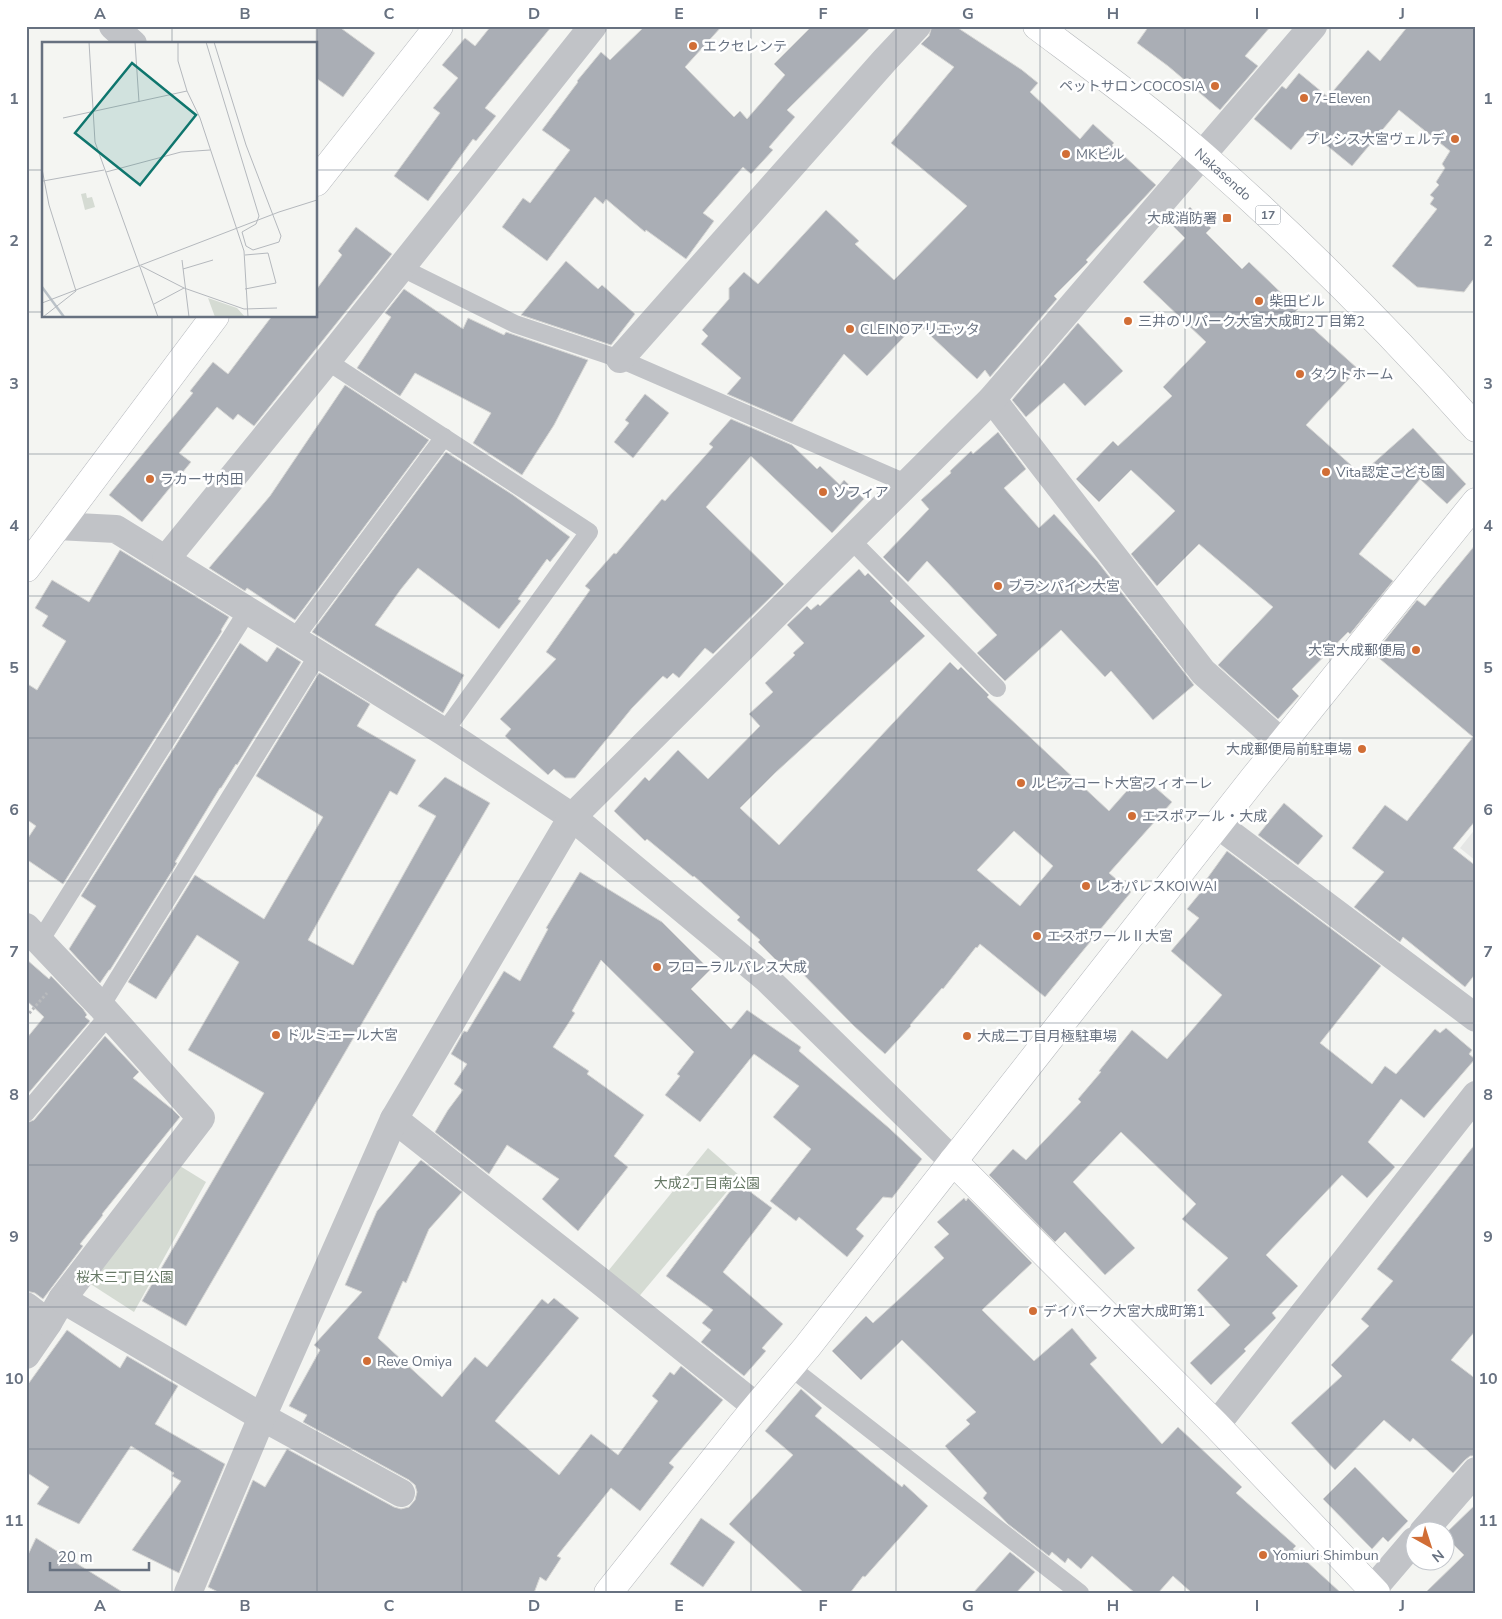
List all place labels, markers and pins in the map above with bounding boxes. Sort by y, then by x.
place label: エクセレンテ [703,37,787,56]
marker: エクセレンテ [687,40,699,52]
place label: ペットサロンCOCOSIA [1059,77,1205,96]
marker: ペットサロンCOCOSIA [1209,80,1221,92]
place label: 7-Eleven [1314,89,1370,108]
marker: 7-Eleven [1298,92,1310,104]
place label: プレシス大宮ヴェルデ [1305,130,1445,149]
marker: プレシス大宮ヴェルデ [1449,133,1461,145]
place label: MKビル [1076,145,1125,164]
marker: MKビル [1060,148,1072,160]
place label: 大成消防署 [1147,209,1217,228]
marker: 大成消防署 [1221,212,1233,224]
place label: 柴田ビル [1269,292,1325,311]
marker: 柴田ビル [1253,295,1265,307]
place label: 三井のリパーク大宮大成町2丁目第2 [1138,312,1365,331]
marker: 三井のリパーク大宮大成町2丁目第2 [1122,315,1134,327]
place label: CLEINOアリエッタ [860,320,980,339]
marker: CLEINOアリエッタ [844,323,856,335]
place label: タクトホーム [1310,365,1394,384]
marker: タクトホーム [1294,368,1306,380]
place label: Vita認定こども園 [1335,463,1445,482]
marker: Vita認定こども園 [1320,466,1332,478]
place label: ラカーサ内田 [160,470,244,489]
marker: ラカーサ内田 [144,473,156,485]
place label: ソフィア [833,483,889,502]
marker: ソフィア [817,486,829,498]
place label: ブランパイン大宮 [1008,577,1120,596]
marker: ブランパイン大宮 [992,580,1004,592]
place label: 大宮大成郵便局 [1308,641,1406,660]
marker: 大宮大成郵便局 [1410,644,1422,656]
place label: 大成郵便局前駐車場 [1226,740,1352,759]
marker: 大成郵便局前駐車場 [1356,743,1368,755]
place label: ルピアコート大宮フィオーレ [1031,774,1213,793]
marker: ルピアコート大宮フィオーレ [1015,777,1027,789]
place label: エスポアール・大成 [1142,807,1267,826]
marker: エスポアール・大成 [1126,810,1138,822]
place label: レオパレスKOIWAI [1096,877,1217,896]
marker: レオパレスKOIWAI [1080,880,1092,892]
place label: エスポワールⅡ大宮 [1047,927,1173,946]
marker: エスポワールⅡ大宮 [1031,930,1043,942]
place label: フローラルパレス大成 [667,958,807,977]
marker: フローラルパレス大成 [651,961,663,973]
place label: ドルミエール大宮 [286,1026,398,1045]
place label: 大成二丁目月極駐車場 [977,1027,1117,1046]
marker: ドルミエール大宮 [270,1029,282,1041]
marker: 大成二丁目月極駐車場 [961,1030,973,1042]
place label: デイパーク大宮大成町第1 [1043,1302,1205,1321]
marker: デイパーク大宮大成町第1 [1027,1305,1039,1317]
place label: Reve Omiya [377,1352,452,1371]
marker: Reve Omiya [361,1355,373,1367]
place label: Yomiuri Shimbun [1272,1546,1379,1565]
marker: Yomiuri Shimbun [1257,1549,1269,1561]

